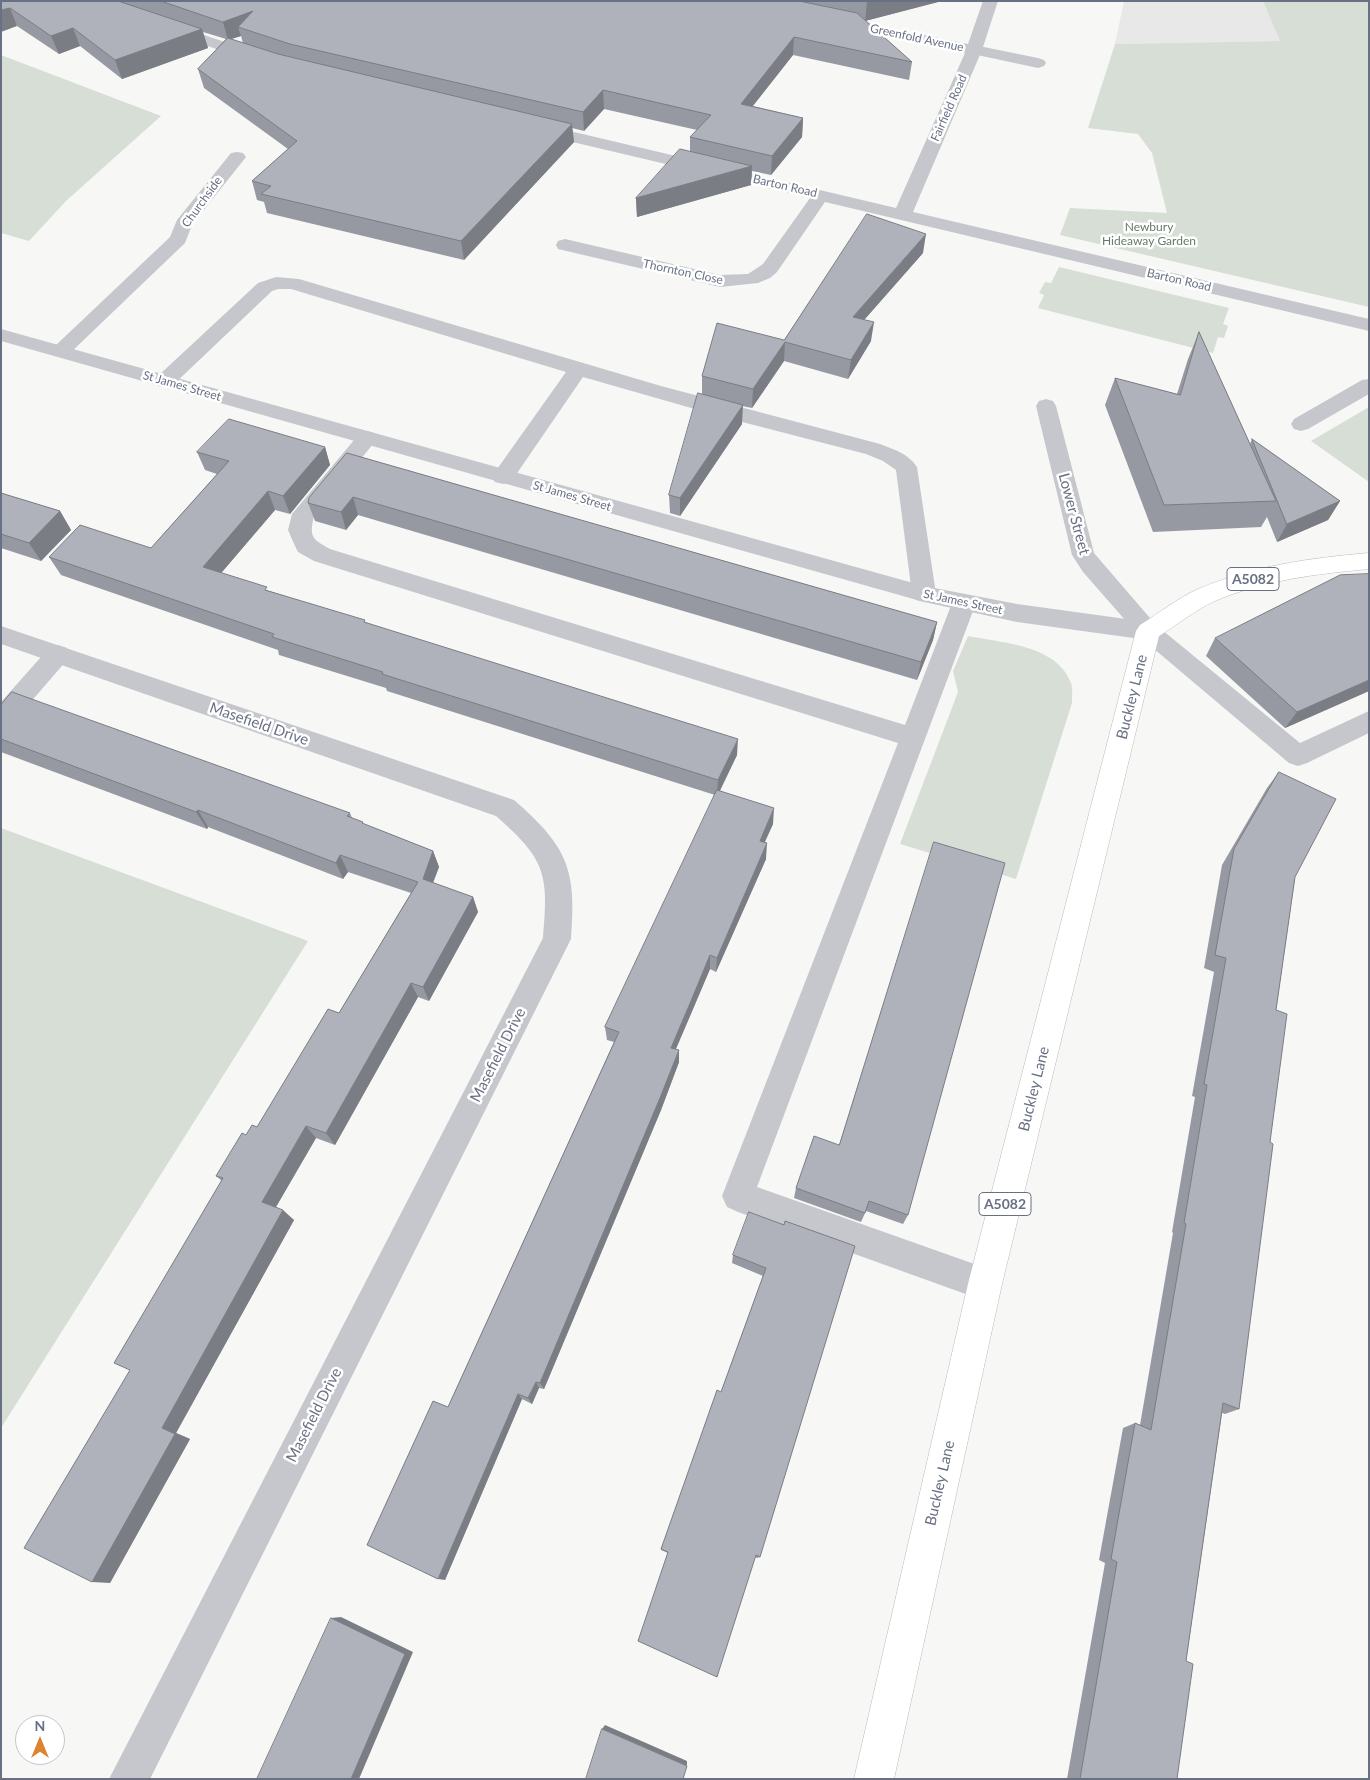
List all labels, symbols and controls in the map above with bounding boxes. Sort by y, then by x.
street label: Greenfold Avenue [869,21,965,55]
street label: Fairfield Road [928,72,970,144]
street label: Barton Road [751,172,819,200]
street label: Churchside [179,174,225,230]
park label: Newbury Hideaway Garden [1102,220,1196,248]
street label: Thornton Close [642,256,724,288]
street label: Barton Road [1145,266,1213,294]
street label: St James Street [141,368,223,404]
street label: Lower Street [1054,471,1094,557]
street label: St James Street [531,478,613,514]
road number: A5082 [1227,568,1279,590]
street label: St James Street [922,587,1004,617]
street label: Buckley Lane [1113,653,1151,741]
street label: Masefield Drive [207,699,311,749]
street label: Masefield Drive [466,1005,530,1105]
street label: Buckley Lane [1015,1045,1053,1133]
road number: A5082 [979,1192,1031,1216]
street label: Masefield Drive [282,1365,346,1465]
street label: Buckley Lane [921,1439,959,1527]
north arrow [15,1715,65,1765]
text: N [35,1717,45,1734]

